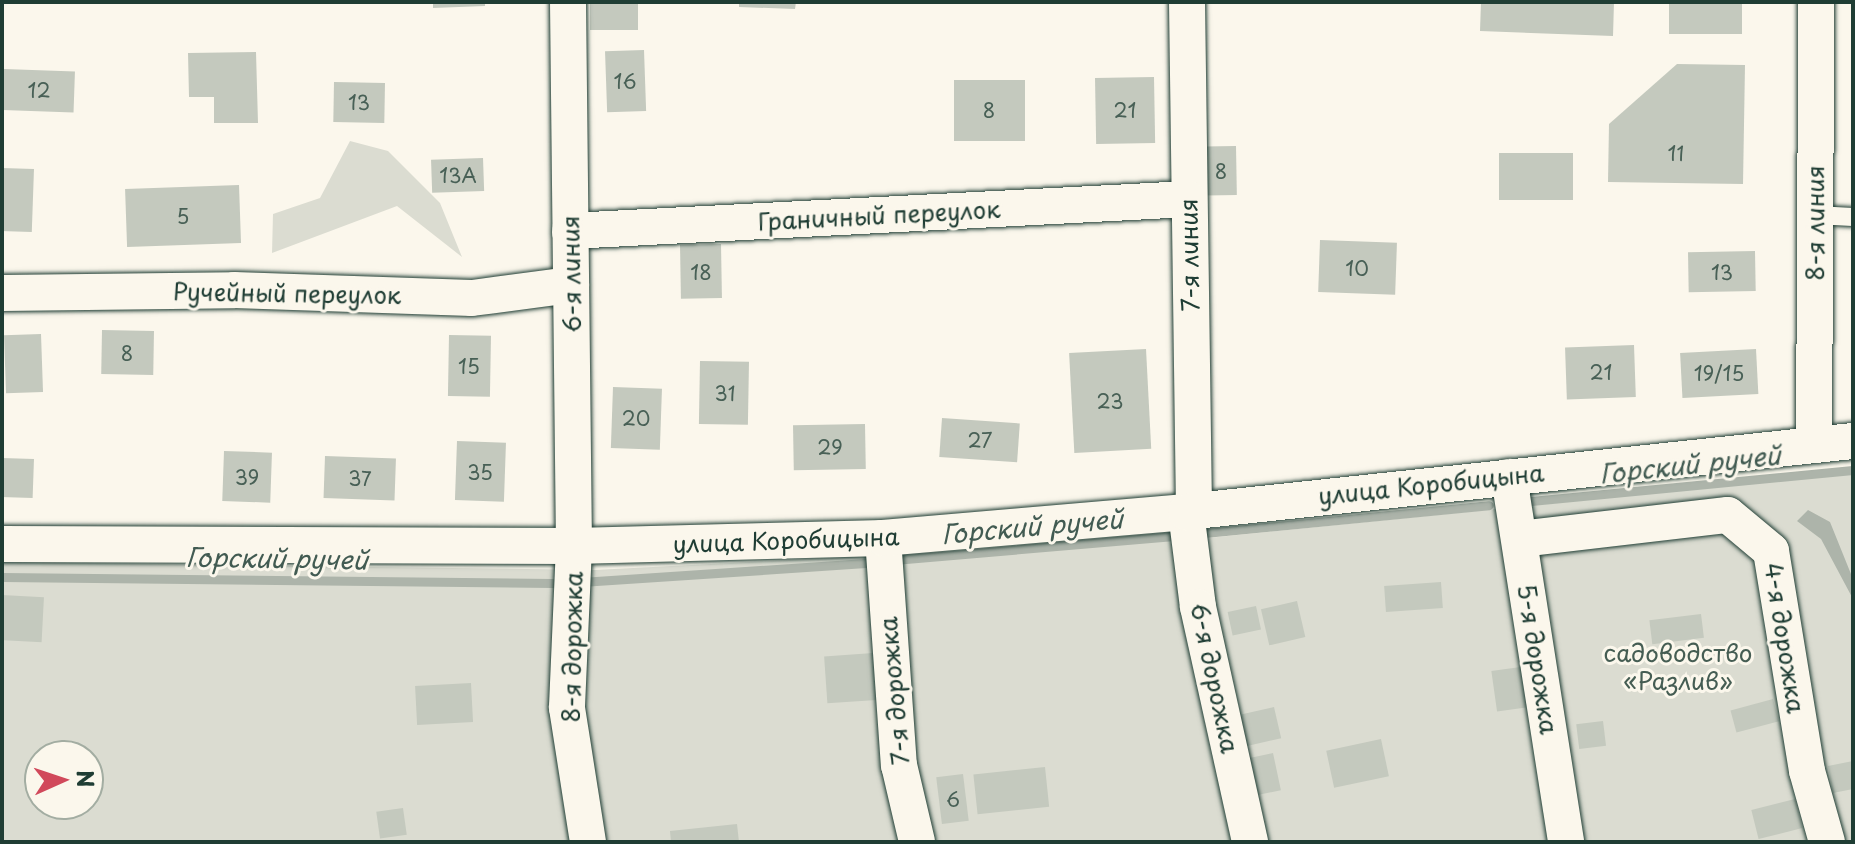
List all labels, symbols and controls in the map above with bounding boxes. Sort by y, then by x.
house number: 16 [614,69,636,93]
house number: 12 [27,78,51,102]
house number: 13 [348,90,370,114]
house number: 8 [983,98,995,122]
house number: 21 [1113,98,1137,122]
house number: 11 [1668,141,1684,165]
house number: 8 [1215,159,1227,183]
house number: 13А [439,163,477,187]
street label: 8-я линия [1801,165,1829,281]
street label: Граничный переулок [757,194,1001,236]
street label: 7-я линия [1174,198,1204,312]
house number: 5 [177,204,189,228]
street label: 6-я линия [556,215,586,333]
house number: 10 [1345,256,1369,280]
house number: 18 [690,260,712,284]
house number: 13 [1711,260,1733,284]
street label: Ручейный переулок [172,277,402,309]
house number: 8 [121,341,133,365]
house number: 15 [458,354,480,378]
house number: 21 [1589,360,1613,384]
house number: 19/15 [1694,361,1744,385]
house number: 31 [715,381,735,405]
house number: 23 [1096,389,1124,413]
house number: 20 [622,406,650,430]
house number: 27 [968,428,992,452]
house number: 29 [817,435,843,459]
water label: Горский ручей [1597,439,1783,489]
street label: улица Коробицына [1316,458,1546,510]
house number: 35 [467,460,493,484]
house number: 39 [235,465,259,489]
house number: 37 [348,466,372,490]
water label: Горский ручей [940,502,1124,550]
street label: улица Коробицына [671,522,901,558]
water label: Горский ручей [185,541,369,575]
street label: 4-я дорожка [1759,561,1811,715]
street label: 8-я дорожка [556,571,588,723]
street label: 5-я дорожка [1512,582,1564,736]
street label: 6-я дорожка [1185,600,1245,756]
street label: 7-я дорожка [873,616,915,766]
park label: садоводство «Разлив» [1604,639,1752,695]
north arrow [24,740,104,820]
text: N [70,769,103,788]
house number: 6 [946,787,960,811]

